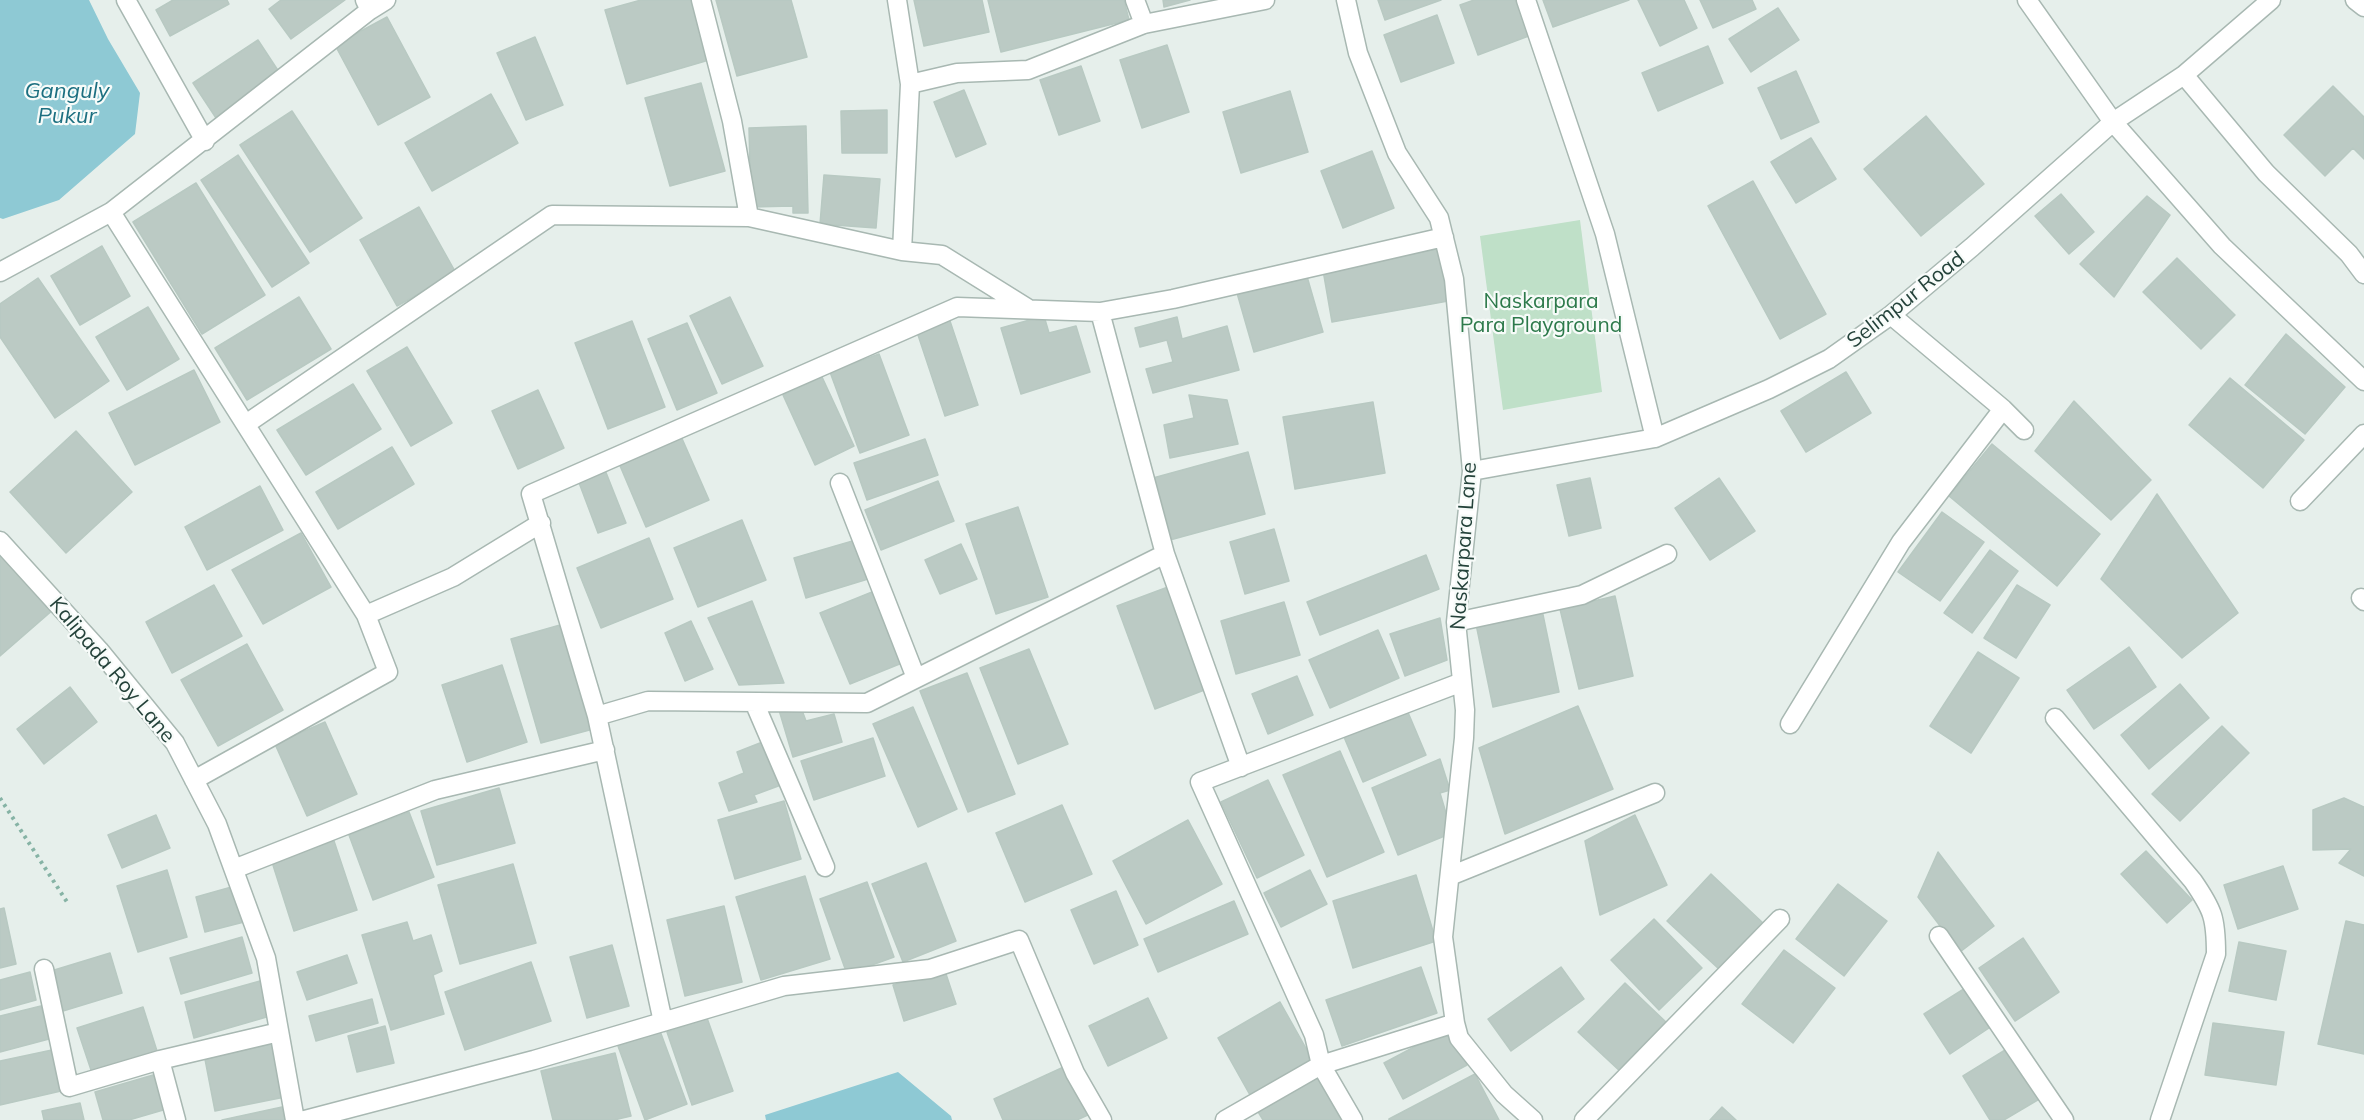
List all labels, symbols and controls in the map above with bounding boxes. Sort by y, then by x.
water label: Ganguly Pukur [24,78,110,130]
street label: Selimpur Road [1842,246,1970,354]
park label: Naskarpara Para Playground [1460,289,1622,339]
street label: Naskarpara Lane [1446,461,1482,631]
street label: Kalipada Roy Lane [44,592,180,748]

